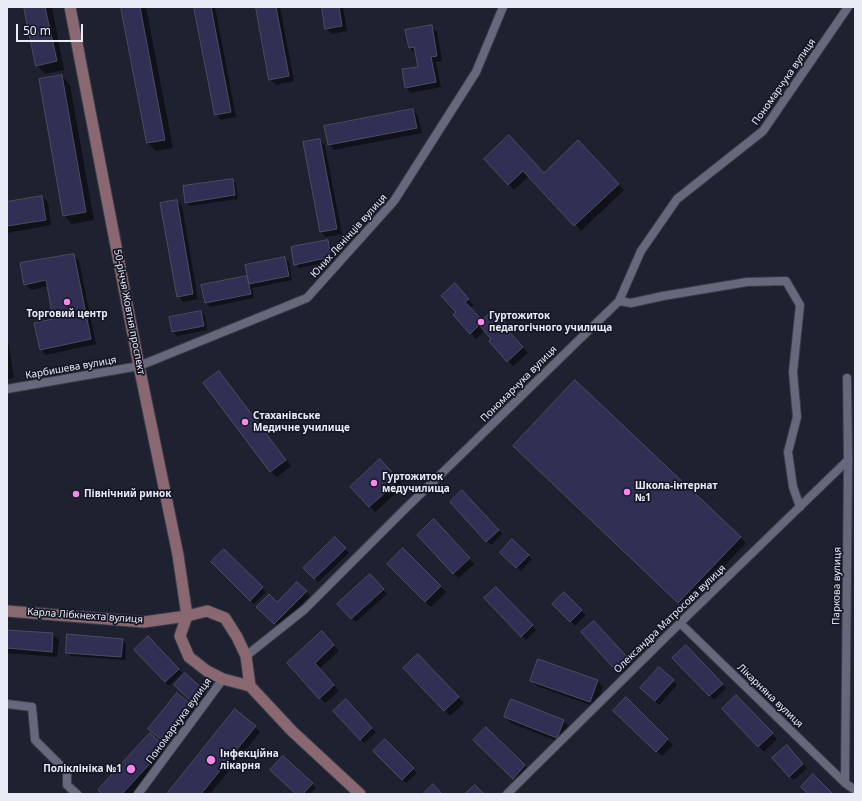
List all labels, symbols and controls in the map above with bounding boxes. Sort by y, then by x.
scale bar [18,16,85,42]
text: 50 m [23,22,51,39]
street label: Пономарчука вулиця [750,36,818,128]
street label: Юних Ленінців вулиця [308,192,390,280]
street label: 50-річчя Жовтня проспект [111,248,147,376]
marker: Торговий центр [62,297,72,307]
place label: Торговий центр [26,308,108,320]
place label: Гуртожиток педагогічного училища [489,310,612,334]
marker: Гуртожиток педагогічного училища [476,317,486,327]
street label: Пономарчука вулиця [478,343,560,425]
street label: Карбишева вулиця [24,354,118,382]
place label: Стаханівське Медичне училище [253,410,350,434]
marker: Стаханівське Медичне училище [240,417,250,427]
place label: Гуртожиток медучилища [382,471,450,494]
marker: Гуртожиток медучилища [369,478,379,488]
place label: Школа-інтернат №1 [635,480,717,504]
marker: Школа-інтернат №1 [622,487,632,497]
place label: Північний ринок [84,488,171,500]
marker: Північний ринок [71,489,81,499]
street label: Паркова вулиця [830,547,844,625]
street label: Олександра Матросова вулиця [612,562,728,676]
street label: Карла Лібкнехта вулиця [27,606,143,626]
street label: Лікарняна вулиця [735,662,805,730]
street label: Пономарчука вулиця [144,676,214,766]
place label: Інфекційна лікарня [220,748,279,772]
marker: Інфекційна лікарня [205,754,217,766]
place label: Поліклініка №1 [43,763,122,775]
marker: Поліклініка №1 [125,763,137,775]

